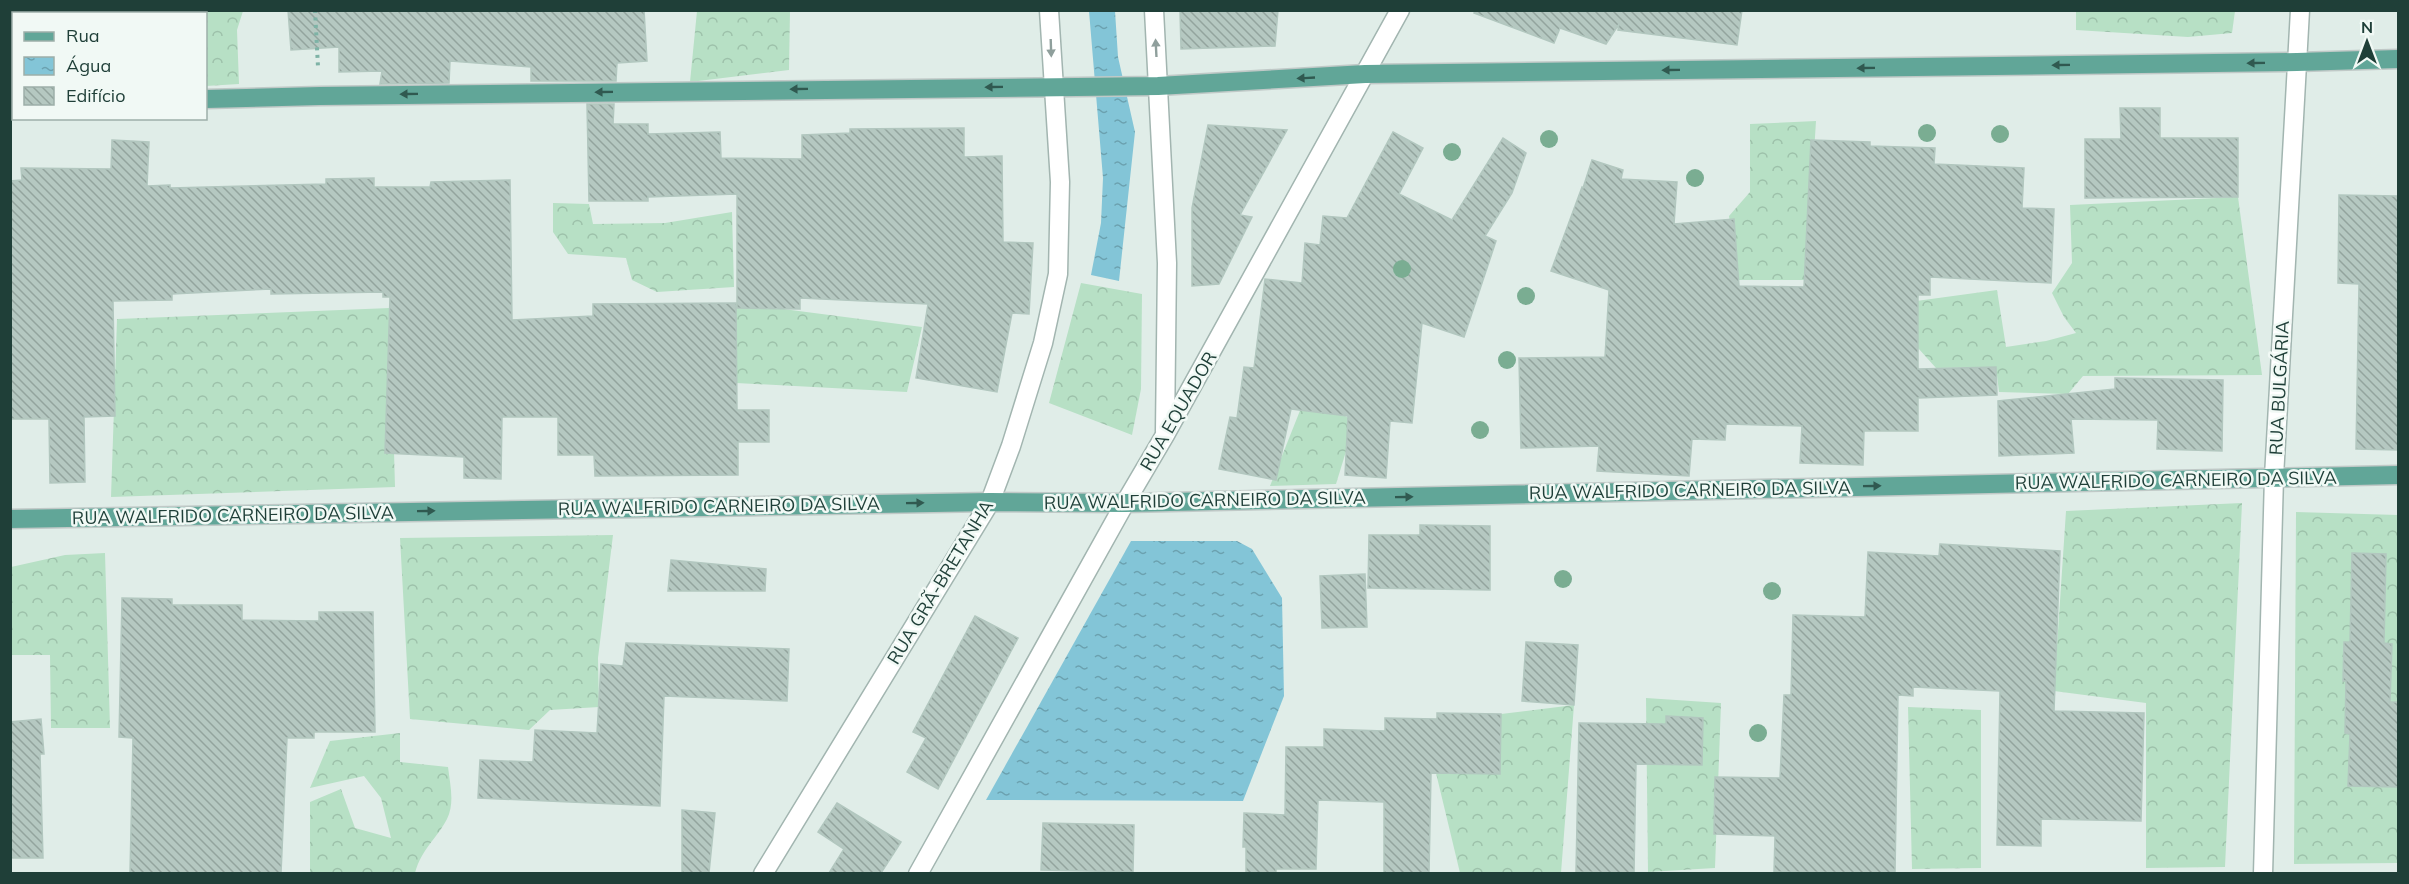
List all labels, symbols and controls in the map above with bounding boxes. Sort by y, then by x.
legend [12,12,207,120]
north arrow [2337,12,2397,72]
text: N [2361,17,2373,37]
text: Rua [66,24,100,47]
one-way arrow [1046,39,1055,58]
one-way arrow [1151,39,1160,58]
text: Água [66,54,111,77]
one-way arrow [2247,58,2266,68]
one-way arrow [2052,60,2071,70]
one-way arrow [1857,63,1876,73]
one-way arrow [1662,65,1681,75]
one-way arrow [1297,73,1316,82]
one-way arrow [985,82,1004,92]
text: Edifício [66,84,125,107]
one-way arrow [790,85,809,94]
one-way arrow [595,87,614,97]
one-way arrow [400,90,419,99]
street label: RUA BULGÁRIA [2264,320,2294,456]
street label: RUA EQUADOR [1135,347,1221,475]
street label: RUA WALFRIDO CARNEIRO DA SILVA [2015,466,2337,494]
street label: RUA WALFRIDO CARNEIRO DA SILVA [1529,476,1851,504]
one-way arrow [1862,482,1881,491]
street label: RUA WALFRIDO CARNEIRO DA SILVA [1044,486,1366,514]
street label: RUA WALFRIDO CARNEIRO DA SILVA [558,492,880,520]
one-way arrow [1394,492,1413,502]
street label: RUA GRÃ-BRETANHA [882,496,998,668]
one-way arrow [905,498,924,508]
street label: RUA WALFRIDO CARNEIRO DA SILVA [72,501,394,529]
one-way arrow [416,507,435,516]

